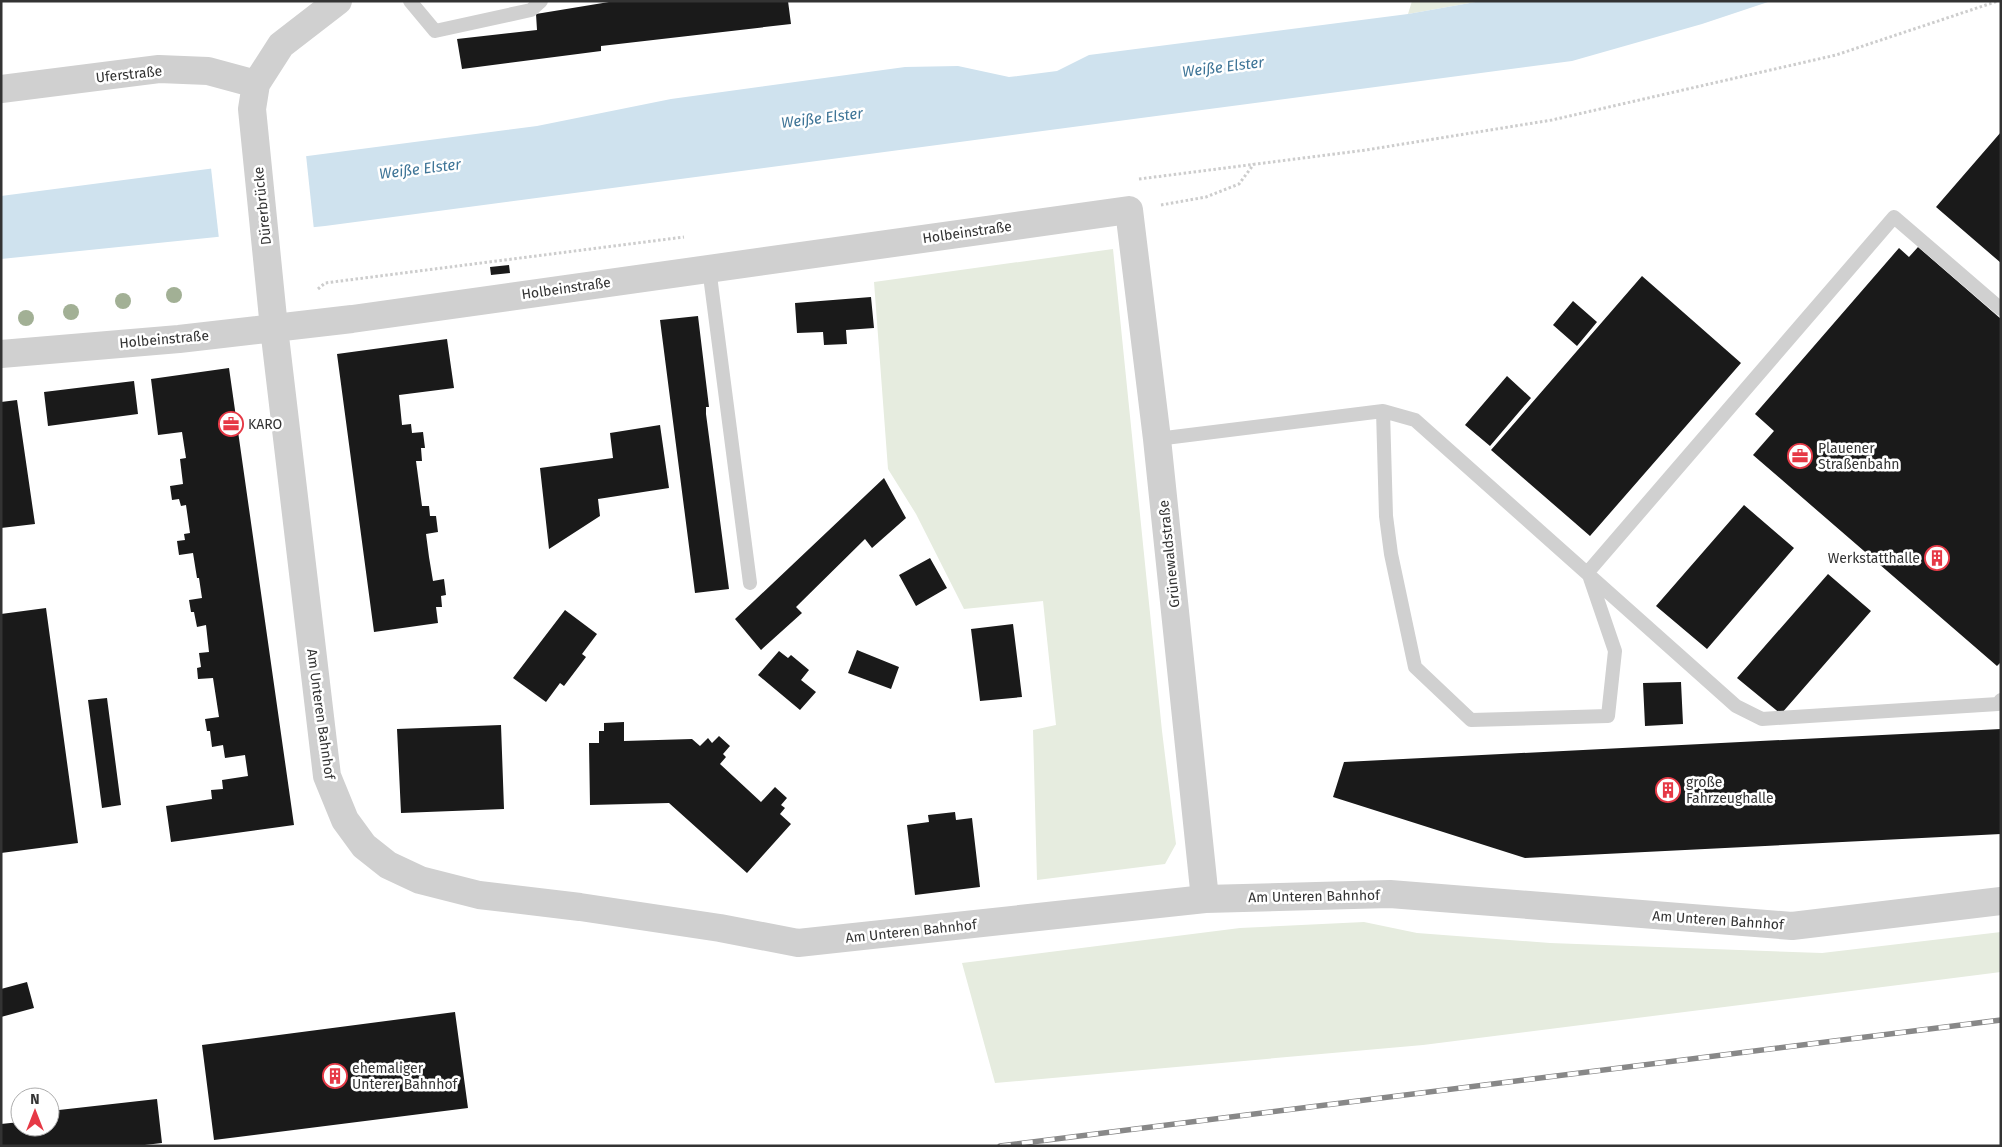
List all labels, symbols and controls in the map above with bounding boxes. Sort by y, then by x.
water label: Weiße Elster [1181,53,1266,81]
street label: Uferstraße [95,63,163,86]
water label: Weiße Elster [780,104,865,132]
water label: Weiße Elster [378,155,463,183]
street label: Dürerbrücke [250,166,275,246]
street label: Holbeinstraße [921,218,1013,247]
street label: Holbeinstraße [520,274,612,303]
street label: Holbeinstraße [118,327,210,352]
office icon: KARO [218,411,244,437]
place label: KARO [248,416,282,433]
place label: Plauener Straßenbahn [1818,440,1900,473]
office icon: Plauener Straßenbahn [1787,443,1813,469]
street label: Grünewaldstraße [1155,499,1184,609]
building icon: Werkstatthalle [1924,545,1950,571]
place label: Werkstatthalle [1828,550,1920,567]
street label: Am Unteren Bahnhof [303,648,338,782]
place label: große Fahrzeughalle [1686,774,1774,807]
building icon: große Fahrzeughalle [1655,777,1681,803]
street label: Am Unteren Bahnhof [1248,887,1381,906]
street label: Am Unteren Bahnhof [1652,907,1786,934]
street label: Am Unteren Bahnhof [845,916,979,947]
place label: ehemaliger Unterer Bahnhof [352,1060,459,1093]
building icon: ehemaliger Unterer Bahnhof [322,1063,348,1089]
north arrow [10,1087,60,1137]
text: N [30,1091,40,1108]

